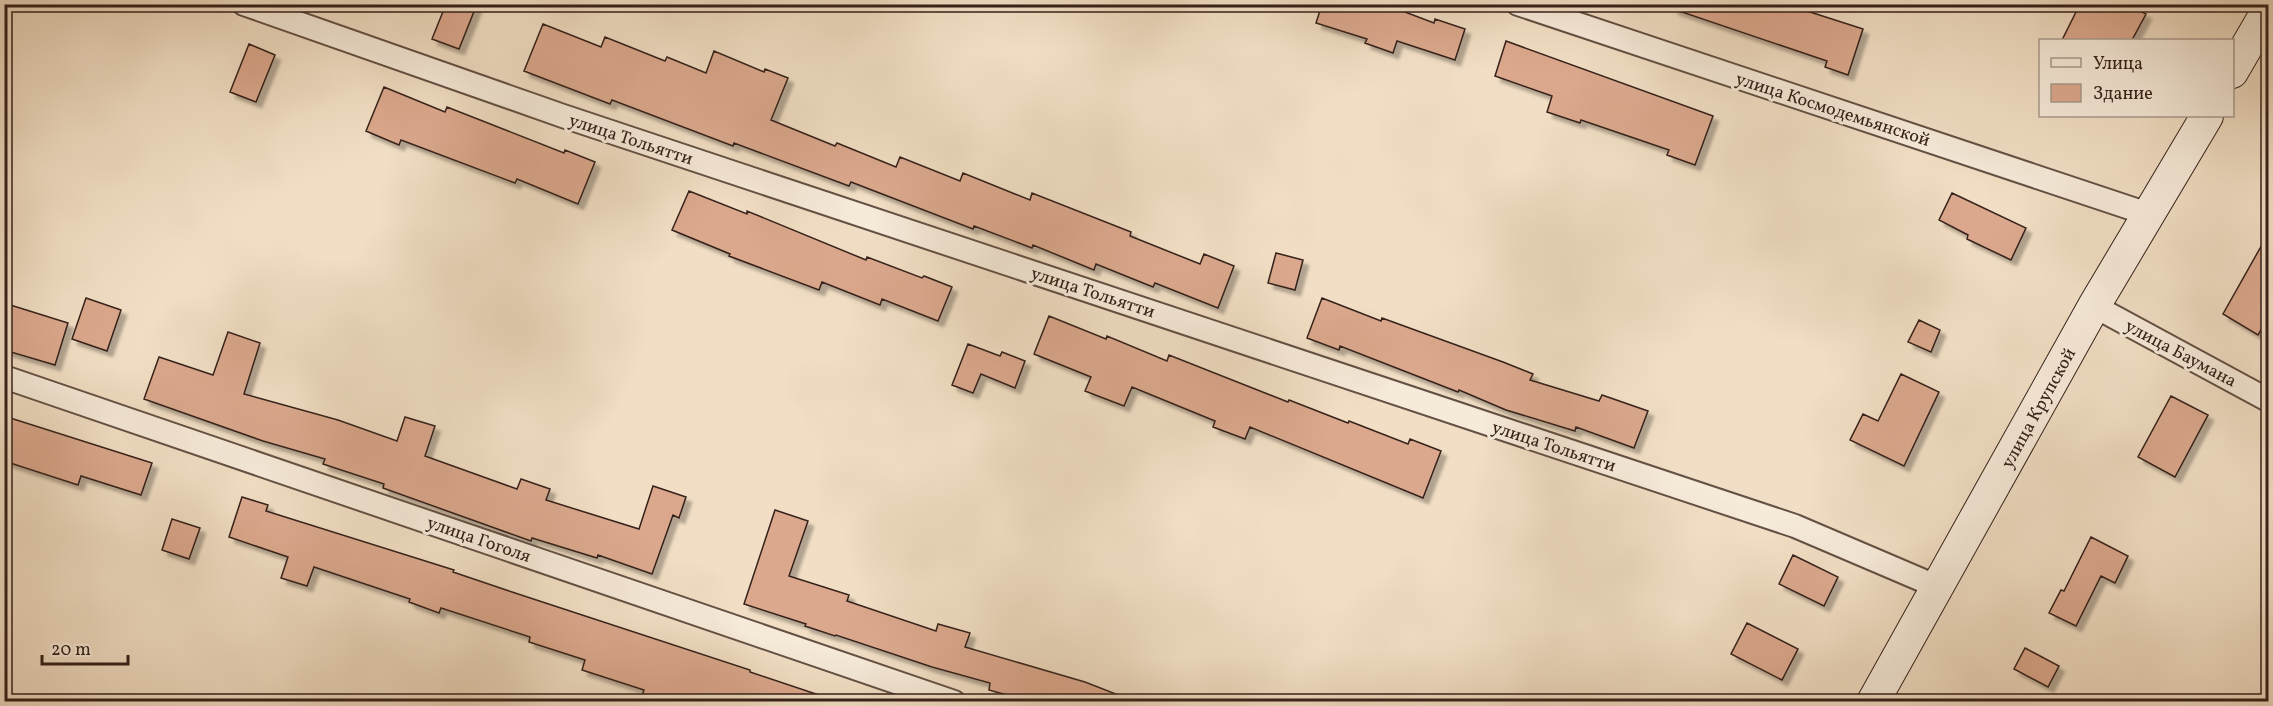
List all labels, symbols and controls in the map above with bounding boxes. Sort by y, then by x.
legend [2039,39,2234,117]
text: Улица [2093,52,2143,77]
street label: улица Космодемьянской [1732,67,1933,154]
text: Здание [2093,82,2153,107]
street label: улица Тольятти [565,109,696,172]
street label: улица Тольятти [1027,262,1158,325]
street label: улица Баумана [2120,314,2241,394]
street label: улица Крупской [1996,344,2083,473]
street label: улица Тольятти [1488,416,1619,479]
street label: улица Гоголя [423,511,534,570]
scale bar [42,628,128,666]
text: 20 m [51,638,91,663]

